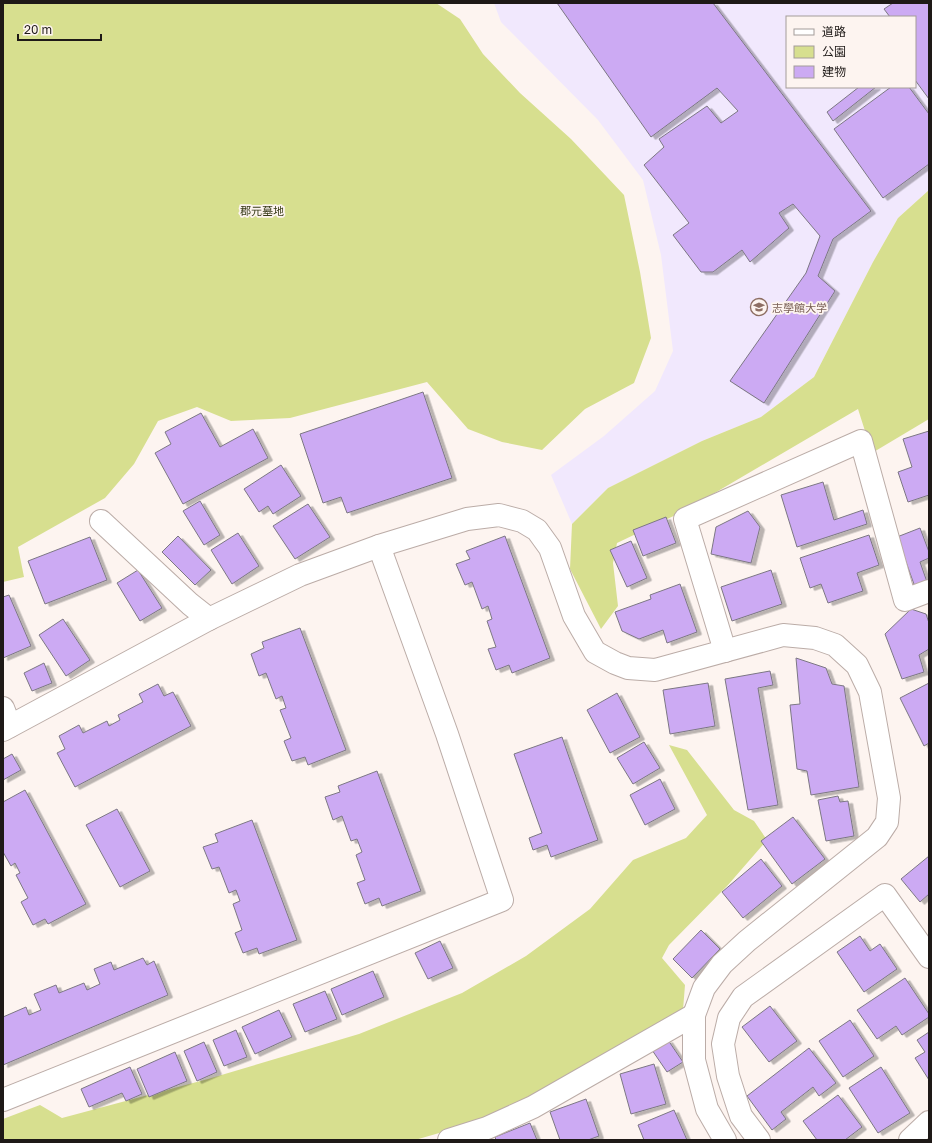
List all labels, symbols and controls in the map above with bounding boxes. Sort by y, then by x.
scale bar [18,16,101,42]
legend [786,16,916,88]
text: 20 m [24,22,52,37]
text: 道路 [822,24,846,39]
text: 公園 [822,44,846,59]
text: 建物 [822,64,846,79]
park label: 郡元墓地 [240,204,284,217]
school or university icon: 志學館大学 [749,297,769,317]
place label: 志學館大学 [772,301,827,314]

